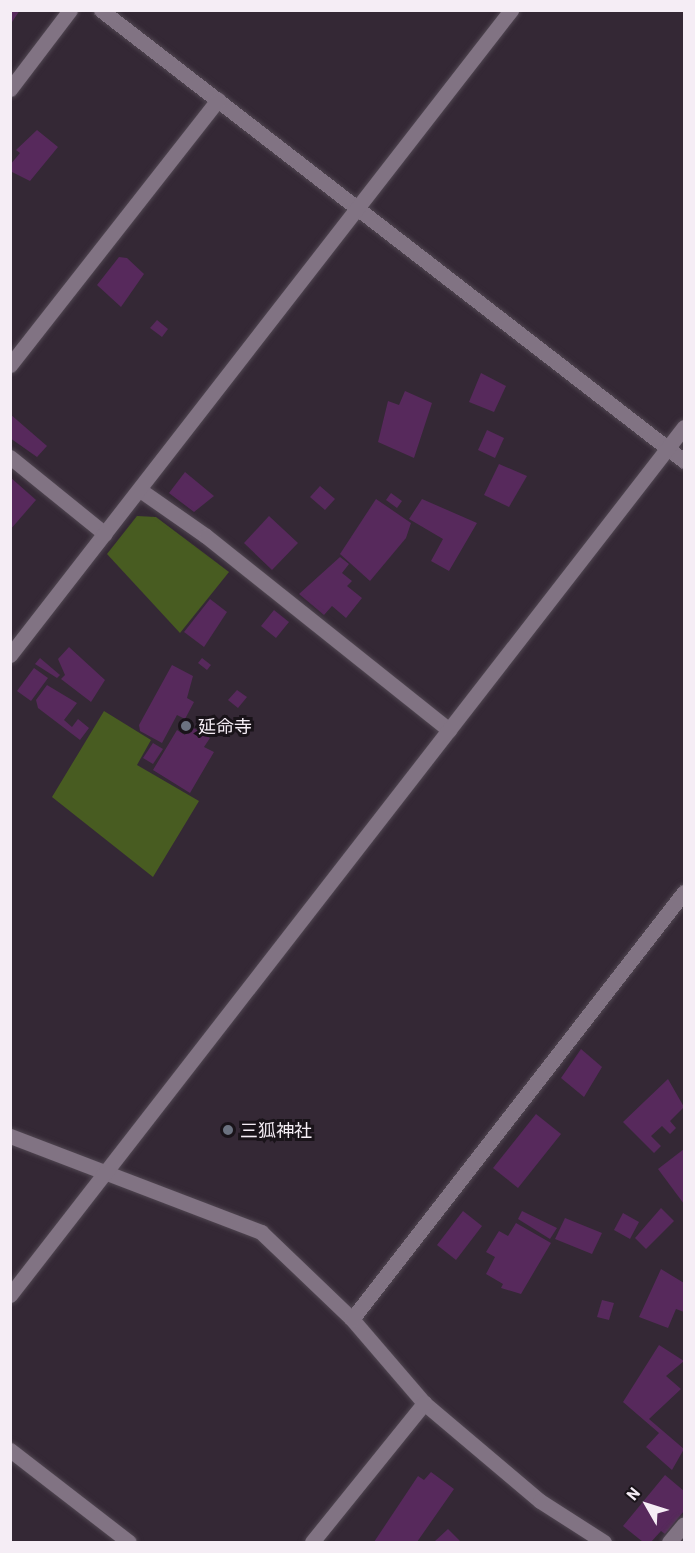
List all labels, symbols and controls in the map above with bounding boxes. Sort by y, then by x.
place label: 延命寺 [198,715,252,737]
marker: 延命寺 [179,719,193,733]
place label: 三狐神社 [240,1119,312,1141]
marker: 三狐神社 [221,1123,235,1137]
north arrow [617,1475,677,1535]
text: N [622,1483,643,1503]

